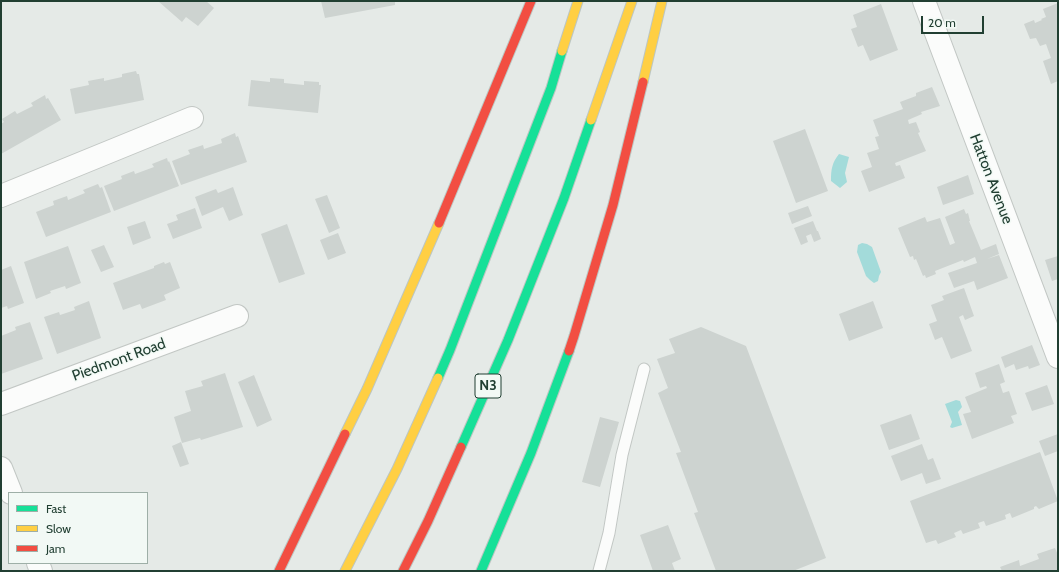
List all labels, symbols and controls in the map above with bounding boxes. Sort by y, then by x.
scale bar [923,8,986,34]
text: 20 m [928,15,956,30]
street label: Hatton Avenue [966,131,1016,227]
street label: Piedmont Road [70,335,168,385]
road number: N3 [475,374,501,398]
legend [8,492,148,564]
text: Fast [46,501,66,516]
text: Slow [46,521,71,536]
text: Jam [46,541,65,556]

